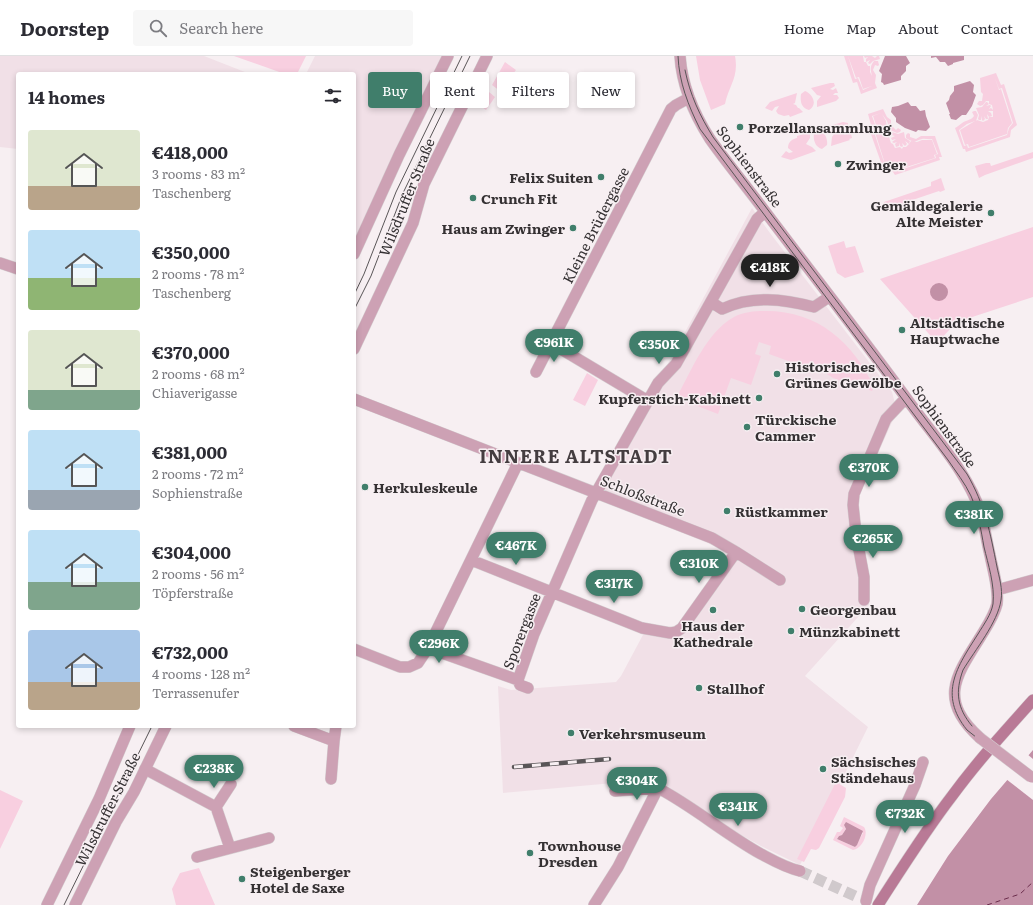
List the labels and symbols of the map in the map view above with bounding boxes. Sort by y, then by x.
place label: Porzellansammlung [748,117,892,137]
street label: Sophienstraße [713,121,787,211]
marker: Porzellansammlung [735,122,745,132]
street label: Wilsdruffer Straße [373,135,439,259]
place label: Zwinger [846,154,906,174]
marker: Zwinger [833,159,843,169]
street label: Kleine Brüdergasse [557,163,633,287]
place label: Felix Suiten [509,167,593,187]
marker: Felix Suiten [596,172,606,182]
place label: Crunch Fit [481,188,558,208]
marker: Crunch Fit [468,193,478,203]
place label: Gemäldegalerie Alte Meister [871,195,983,231]
marker: Gemäldegalerie Alte Meister [986,208,996,218]
place label: Haus am Zwinger [441,218,565,238]
marker: Haus am Zwinger [568,223,578,233]
pin: €418K [742,254,798,288]
place label: Altstädtische Hauptwache [910,312,1005,348]
marker: Altstädtische Hauptwache [897,325,907,335]
pin: €961K [526,329,582,363]
pin: €350K [631,331,687,365]
place label: Historisches Grünes Gewölbe [785,356,902,392]
marker: Historisches Grünes Gewölbe [772,369,782,379]
street label: Sophienstraße [908,381,982,471]
place label: Kupferstich-Kabinett [598,388,752,408]
marker: Kupferstich-Kabinett [754,393,764,403]
place label: Türckische Cammer [755,409,836,445]
marker: Türckische Cammer [742,422,752,432]
district label: INNERE ALTSTADT [479,442,673,469]
pin: €370K [841,454,897,488]
street label: Schloßstraße [598,470,688,520]
place label: Herkuleskeule [373,477,478,497]
marker: Herkuleskeule [360,482,370,492]
place label: Rüstkammer [735,501,828,521]
pin: €381K [946,501,1002,535]
marker: Rüstkammer [722,506,732,516]
pin: €265K [845,525,901,559]
pin: €467K [488,532,544,566]
pin: €310K [671,550,727,584]
pin: €317K [586,570,642,604]
street label: Sporergasse [497,590,545,672]
place label: Georgenbau [810,599,897,619]
marker: Georgenbau [797,604,807,614]
marker: Haus der Kathedrale [708,605,718,615]
place label: Haus der Kathedrale [673,615,753,651]
place label: Münzkabinett [799,621,901,641]
marker: Münzkabinett [786,626,796,636]
pin: €296K [411,630,467,664]
place label: Stallhof [707,678,766,698]
marker: Stallhof [694,683,704,693]
place label: Verkehrsmuseum [579,723,706,743]
marker: Verkehrsmuseum [566,728,576,738]
street label: Wilsdruffer Straße [70,748,144,870]
place label: Sächsisches Ständehaus [831,751,916,787]
pin: €238K [186,755,242,789]
marker: Sächsisches Ständehaus [818,764,828,774]
pin: €304K [609,767,665,801]
pin: €341K [710,793,766,827]
pin: €732K [877,800,933,834]
place label: Townhouse Dresden [538,835,621,871]
marker: Townhouse Dresden [525,848,535,858]
place label: Steigenberger Hotel de Saxe [250,861,351,897]
marker: Steigenberger Hotel de Saxe [237,874,247,884]

